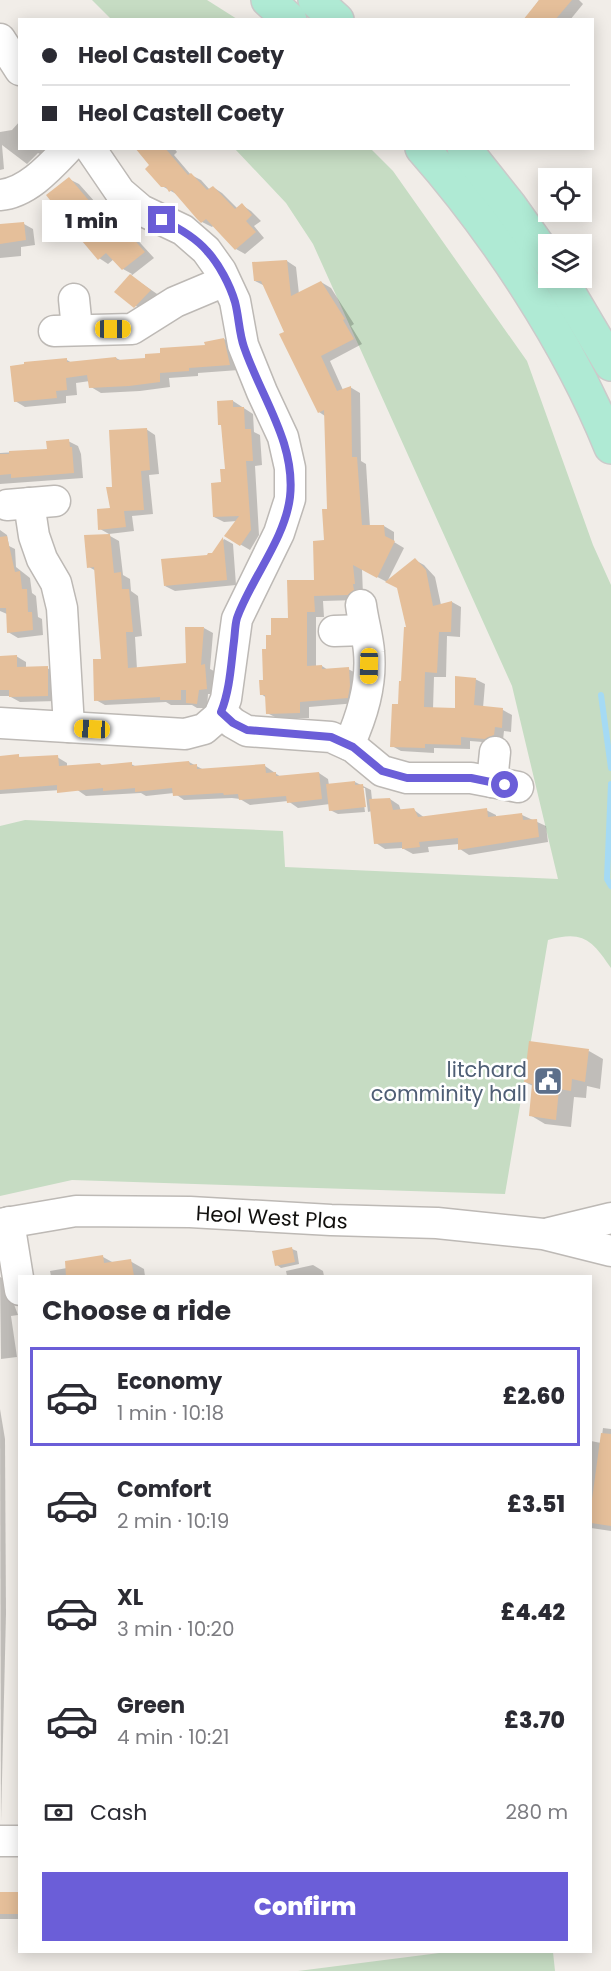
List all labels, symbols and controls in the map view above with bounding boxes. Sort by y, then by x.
text: Heol Castell Coety [78,40,284,71]
text: Heol Castell Coety [78,98,284,129]
map controls [538,168,592,288]
button: locate [538,168,592,222]
callout: 1 min [42,199,141,241]
route end [148,206,175,233]
text: 1 min [65,207,118,235]
button: layers [538,234,592,288]
car [95,320,131,338]
car [360,648,378,684]
car [74,719,110,739]
route start [491,771,518,798]
place label: litchard comminity hall [371,1055,527,1108]
public building icon: litchard comminity hall [532,1065,564,1097]
street label: Heol West Plas [195,1198,348,1235]
text: Choose a ride [42,1292,231,1329]
text: Economy [117,1366,222,1397]
icon: car [45,1370,99,1424]
text: £2.60 [503,1381,565,1412]
text: 1 min · 10:18 [117,1399,224,1427]
text: Comfort [117,1474,211,1505]
icon: car [45,1478,99,1532]
text: £3.51 [507,1489,565,1520]
text: 2 min · 10:19 [117,1507,229,1535]
text: XL [117,1582,143,1613]
icon: car [45,1586,99,1640]
text: £4.42 [501,1597,565,1628]
text: 3 min · 10:20 [117,1615,235,1643]
text: Green [117,1690,185,1721]
icon: car [45,1694,99,1748]
text: £3.70 [504,1705,565,1736]
text: 4 min · 10:21 [117,1723,229,1751]
icon: cash [42,1796,75,1829]
text: Cash [90,1797,147,1828]
text: 280 m [505,1798,568,1826]
button: Confirm [42,1872,568,1941]

